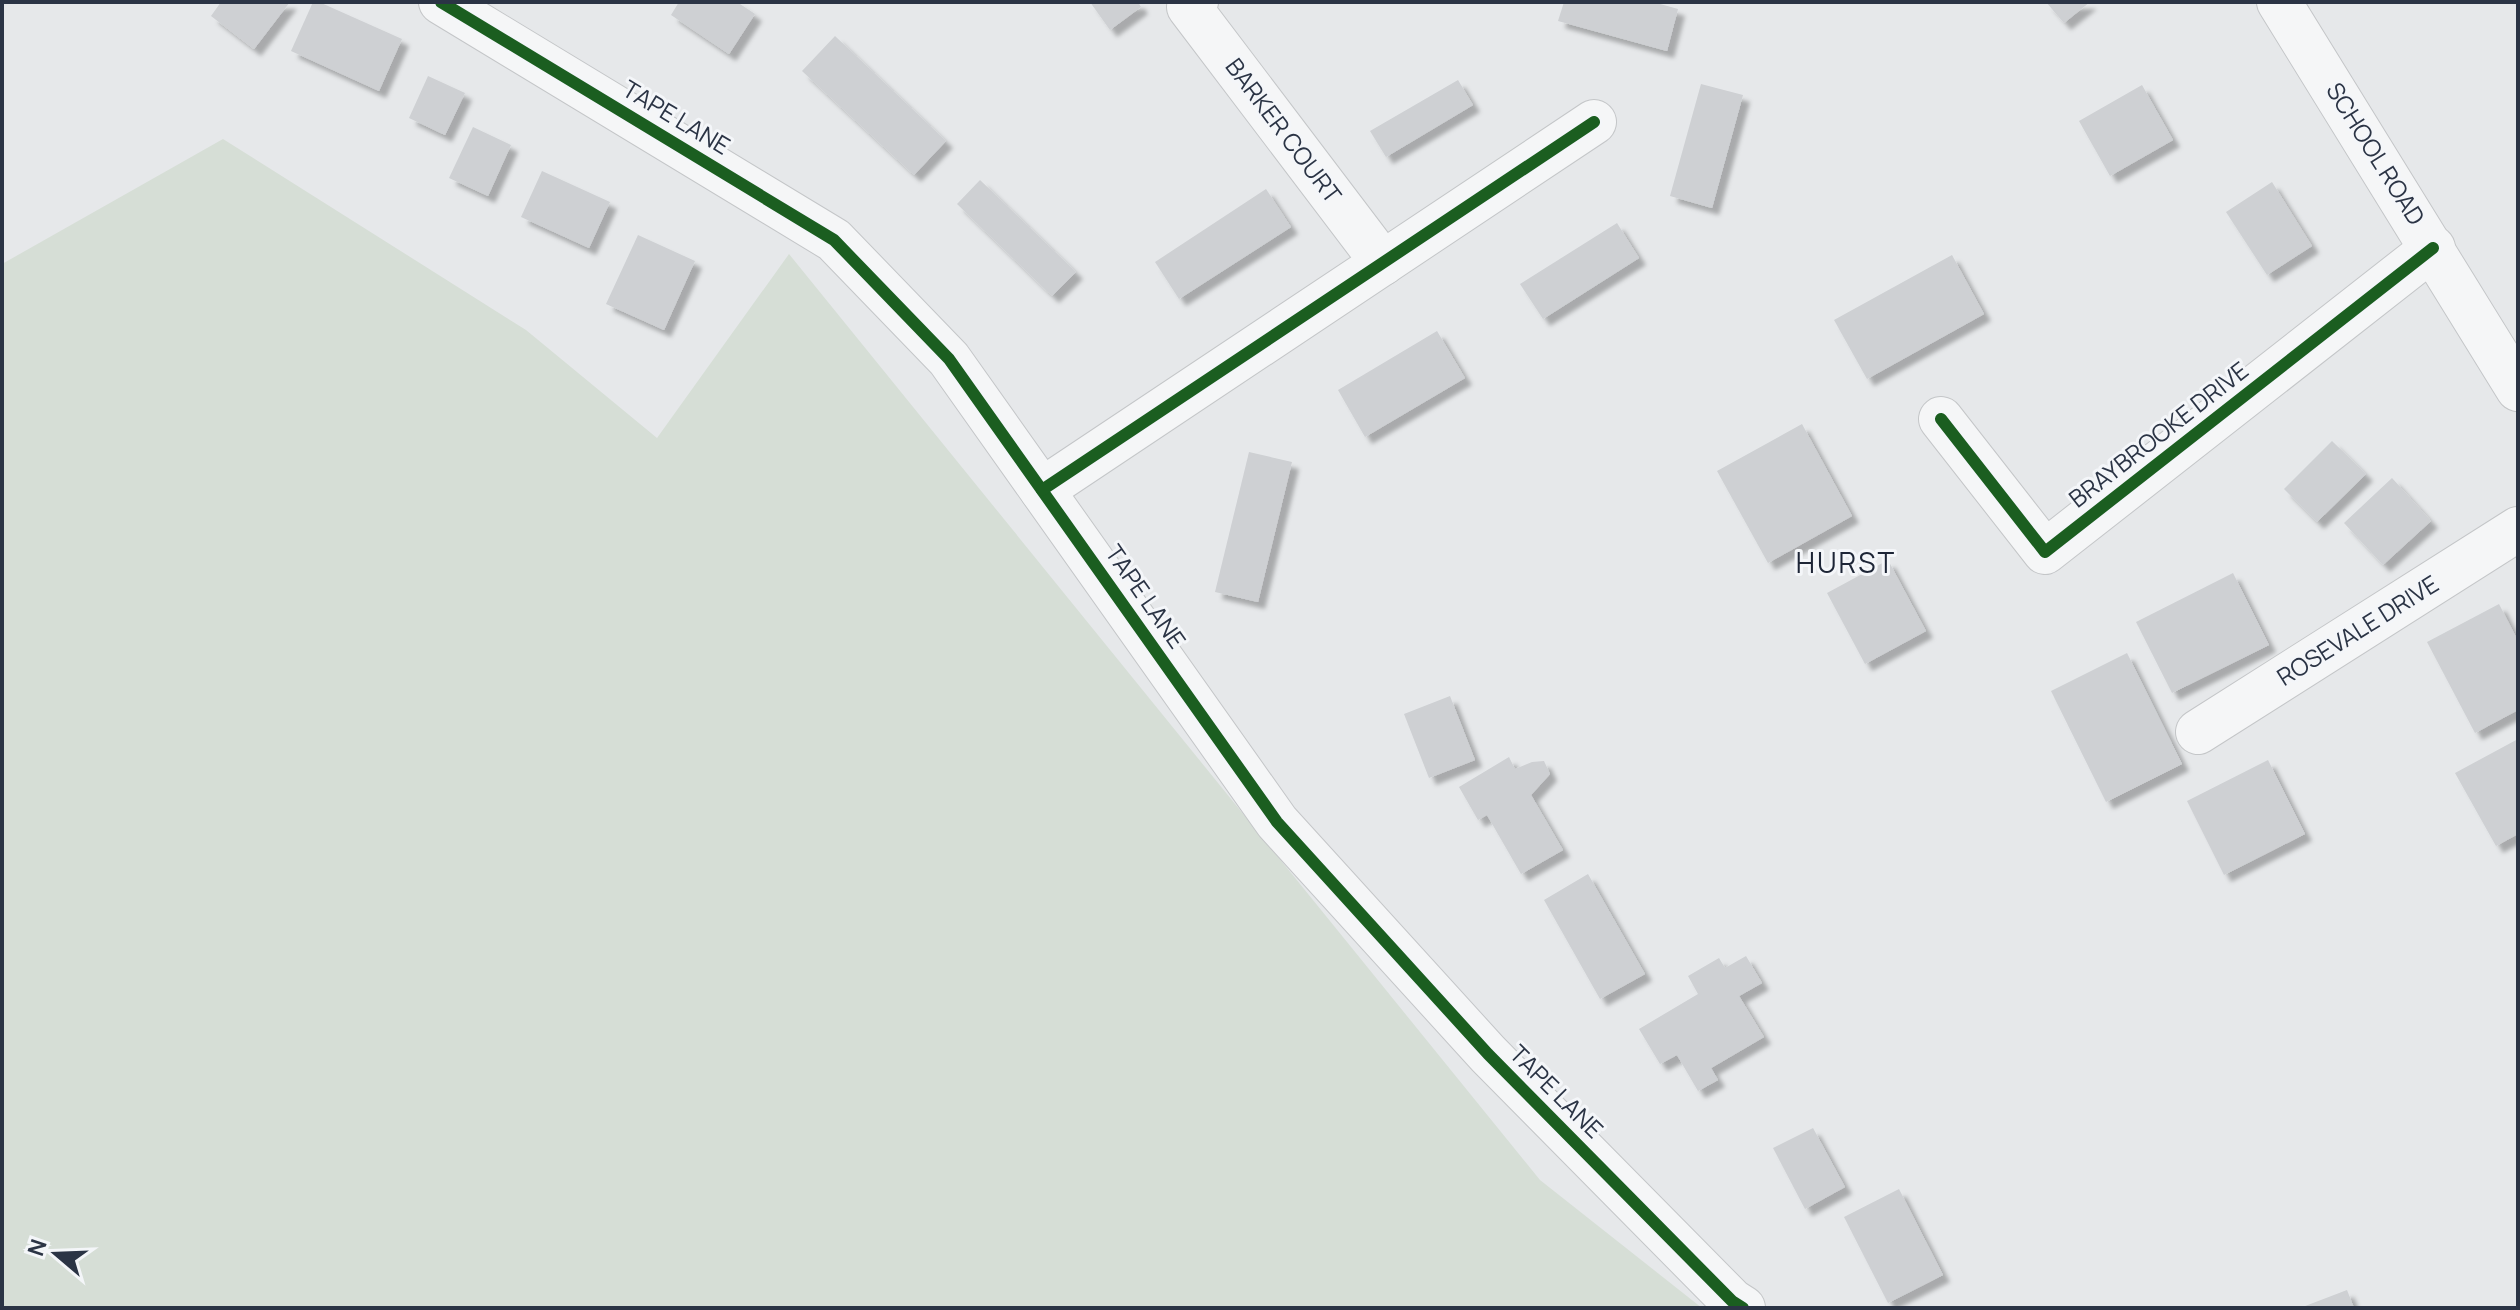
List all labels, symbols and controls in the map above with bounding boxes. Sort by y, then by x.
street label: BARKER COURT [1219,51,1350,210]
street label: TAPE LANE [617,72,737,162]
street label: SCHOOL ROAD [2319,76,2433,231]
street label: BRAYBROOKE DRIVE [2062,353,2255,514]
street label: TAPE LANE [1098,538,1194,655]
district label: HURST [1796,543,1896,581]
street label: ROSEVALE DRIVE [2270,567,2444,693]
street label: TAPE LANE [1503,1037,1611,1145]
north arrow [16,1214,96,1294]
text: N [20,1235,54,1260]

